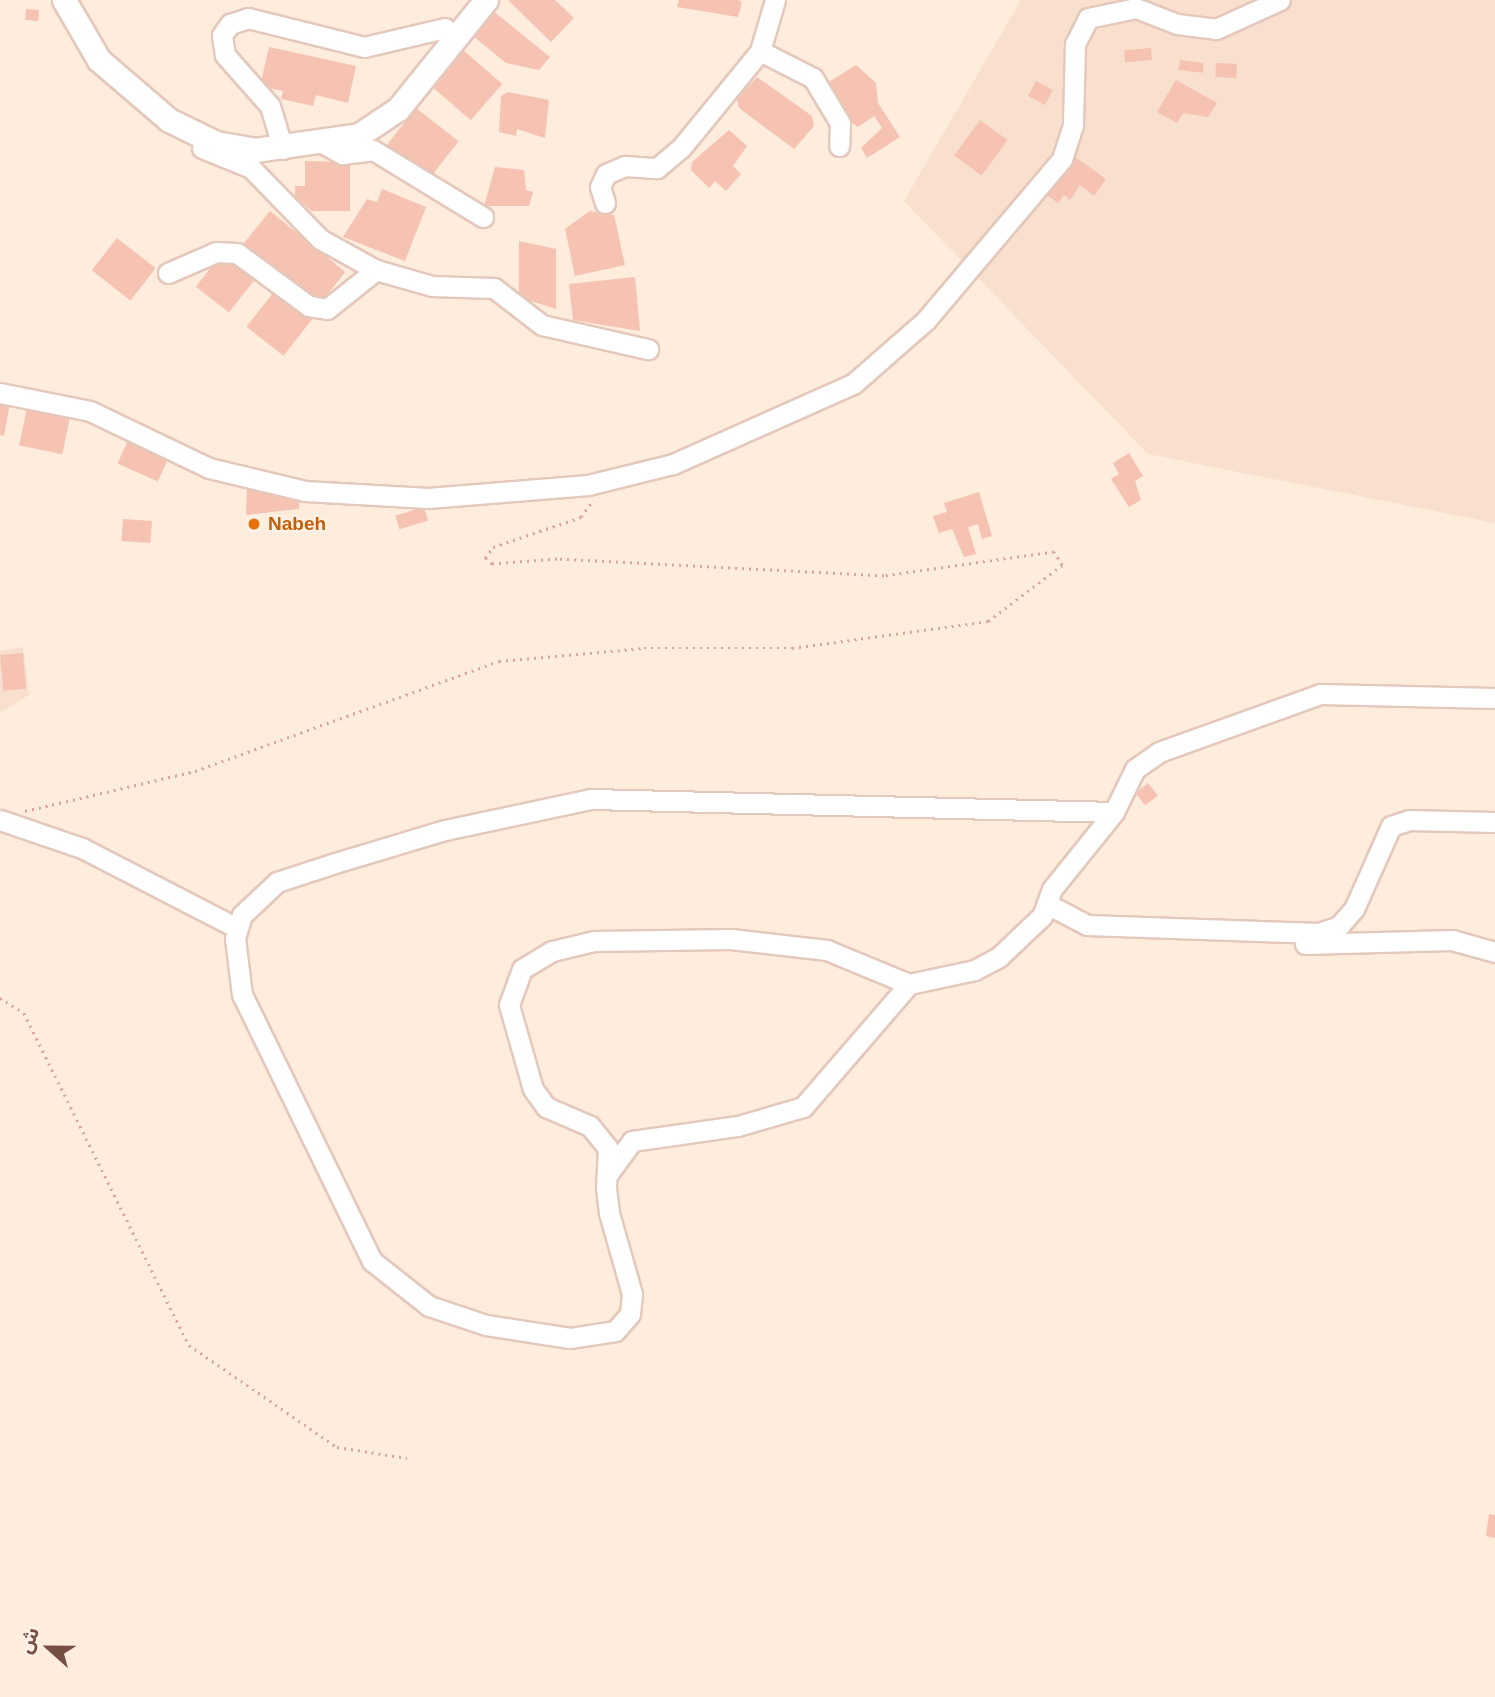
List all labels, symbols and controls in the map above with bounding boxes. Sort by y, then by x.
place label: Nabeh [268,513,326,535]
marker: Nabeh [246,516,262,532]
north arrow [14,1613,84,1683]
text: ش [14,1624,43,1656]

